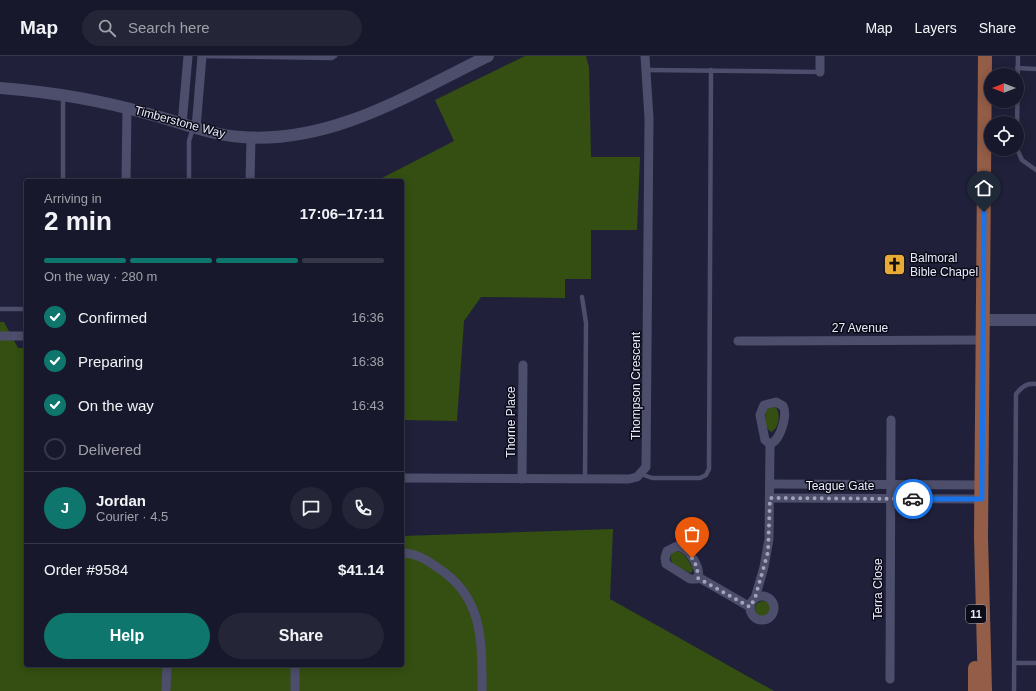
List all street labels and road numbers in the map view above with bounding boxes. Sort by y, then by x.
street label: Timberstone Way [133,103,227,141]
street label: 27 Avenue [832,321,889,335]
street label: Thompson Crescent [629,331,643,440]
street label: Thorne Place [504,386,518,458]
street label: Teague Gate [806,479,875,493]
street label: Terra Close [871,558,885,620]
road number: 11 [966,605,986,623]

